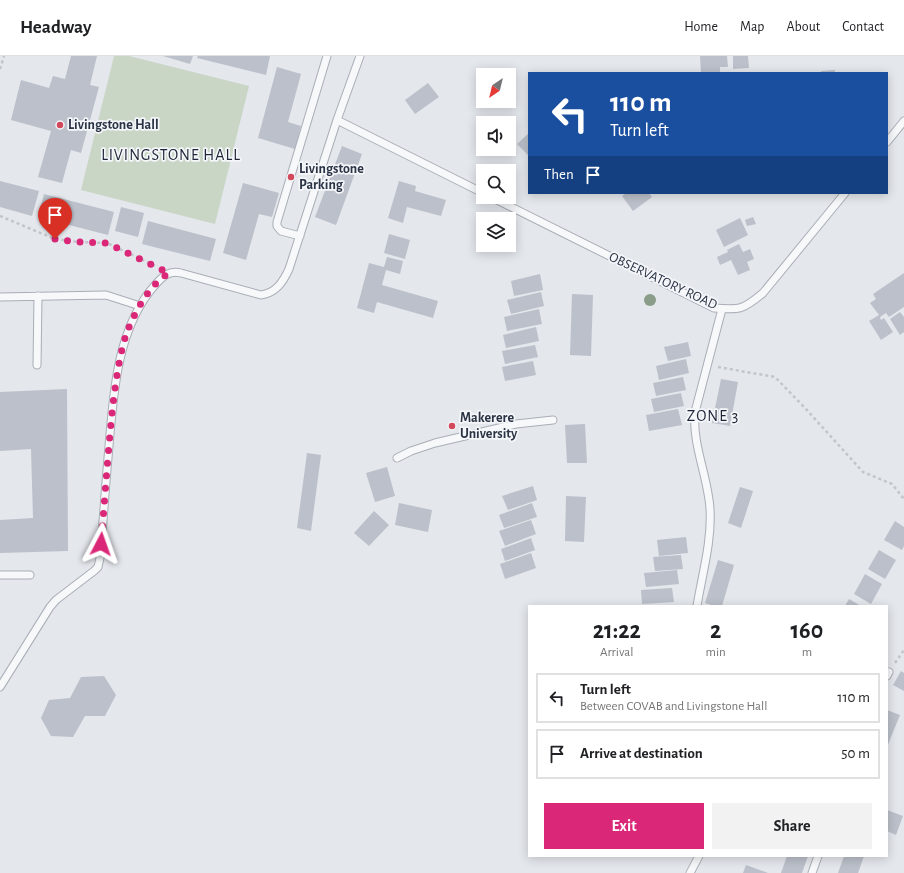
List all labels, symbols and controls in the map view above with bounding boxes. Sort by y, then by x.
text: Headway [20,18,91,37]
text: Home [684,20,718,34]
text: Map [740,20,764,34]
text: About [786,20,820,34]
text: Contact [842,20,884,34]
north arrow [476,68,516,108]
map controls [476,68,516,252]
icon: left [544,88,596,140]
text: 110 m [610,89,672,117]
button: sound [476,116,516,156]
place label: Livingstone Hall [68,118,159,132]
marker: Livingstone Hall [55,120,65,130]
text: Turn left [610,122,669,140]
district label: LIVINGSTONE HALL [101,147,241,163]
place label: Livingstone Parking [299,162,364,192]
button: search [476,164,516,204]
icon: arrive [582,164,604,186]
text: Then [544,167,574,182]
marker: Livingstone Parking [286,172,296,182]
pin [38,198,72,239]
icon: arrive [44,204,66,226]
button: layers [476,212,516,252]
street label: OBSERVATORY ROAD [607,250,719,312]
district label: ZONE 3 [687,408,739,424]
place label: Makerere University [460,411,518,441]
marker: Makerere University [447,421,457,431]
position arrow [80,523,122,565]
text: 21:22 [593,619,641,643]
text: 2 [710,619,721,643]
text: 160 [790,619,823,643]
text: Arrival [600,646,633,659]
text: min [706,646,726,659]
text: m [802,646,812,659]
text: Turn left [580,682,631,697]
icon: left [546,687,568,709]
text: 110 m [837,690,870,705]
text: Between COVAB and Livingstone Hall [580,700,768,713]
icon: arrive [546,743,568,765]
text: Arrive at destination [580,746,703,761]
text: 50 m [841,746,870,761]
button: Exit [544,803,704,849]
button: Share [712,803,872,849]

